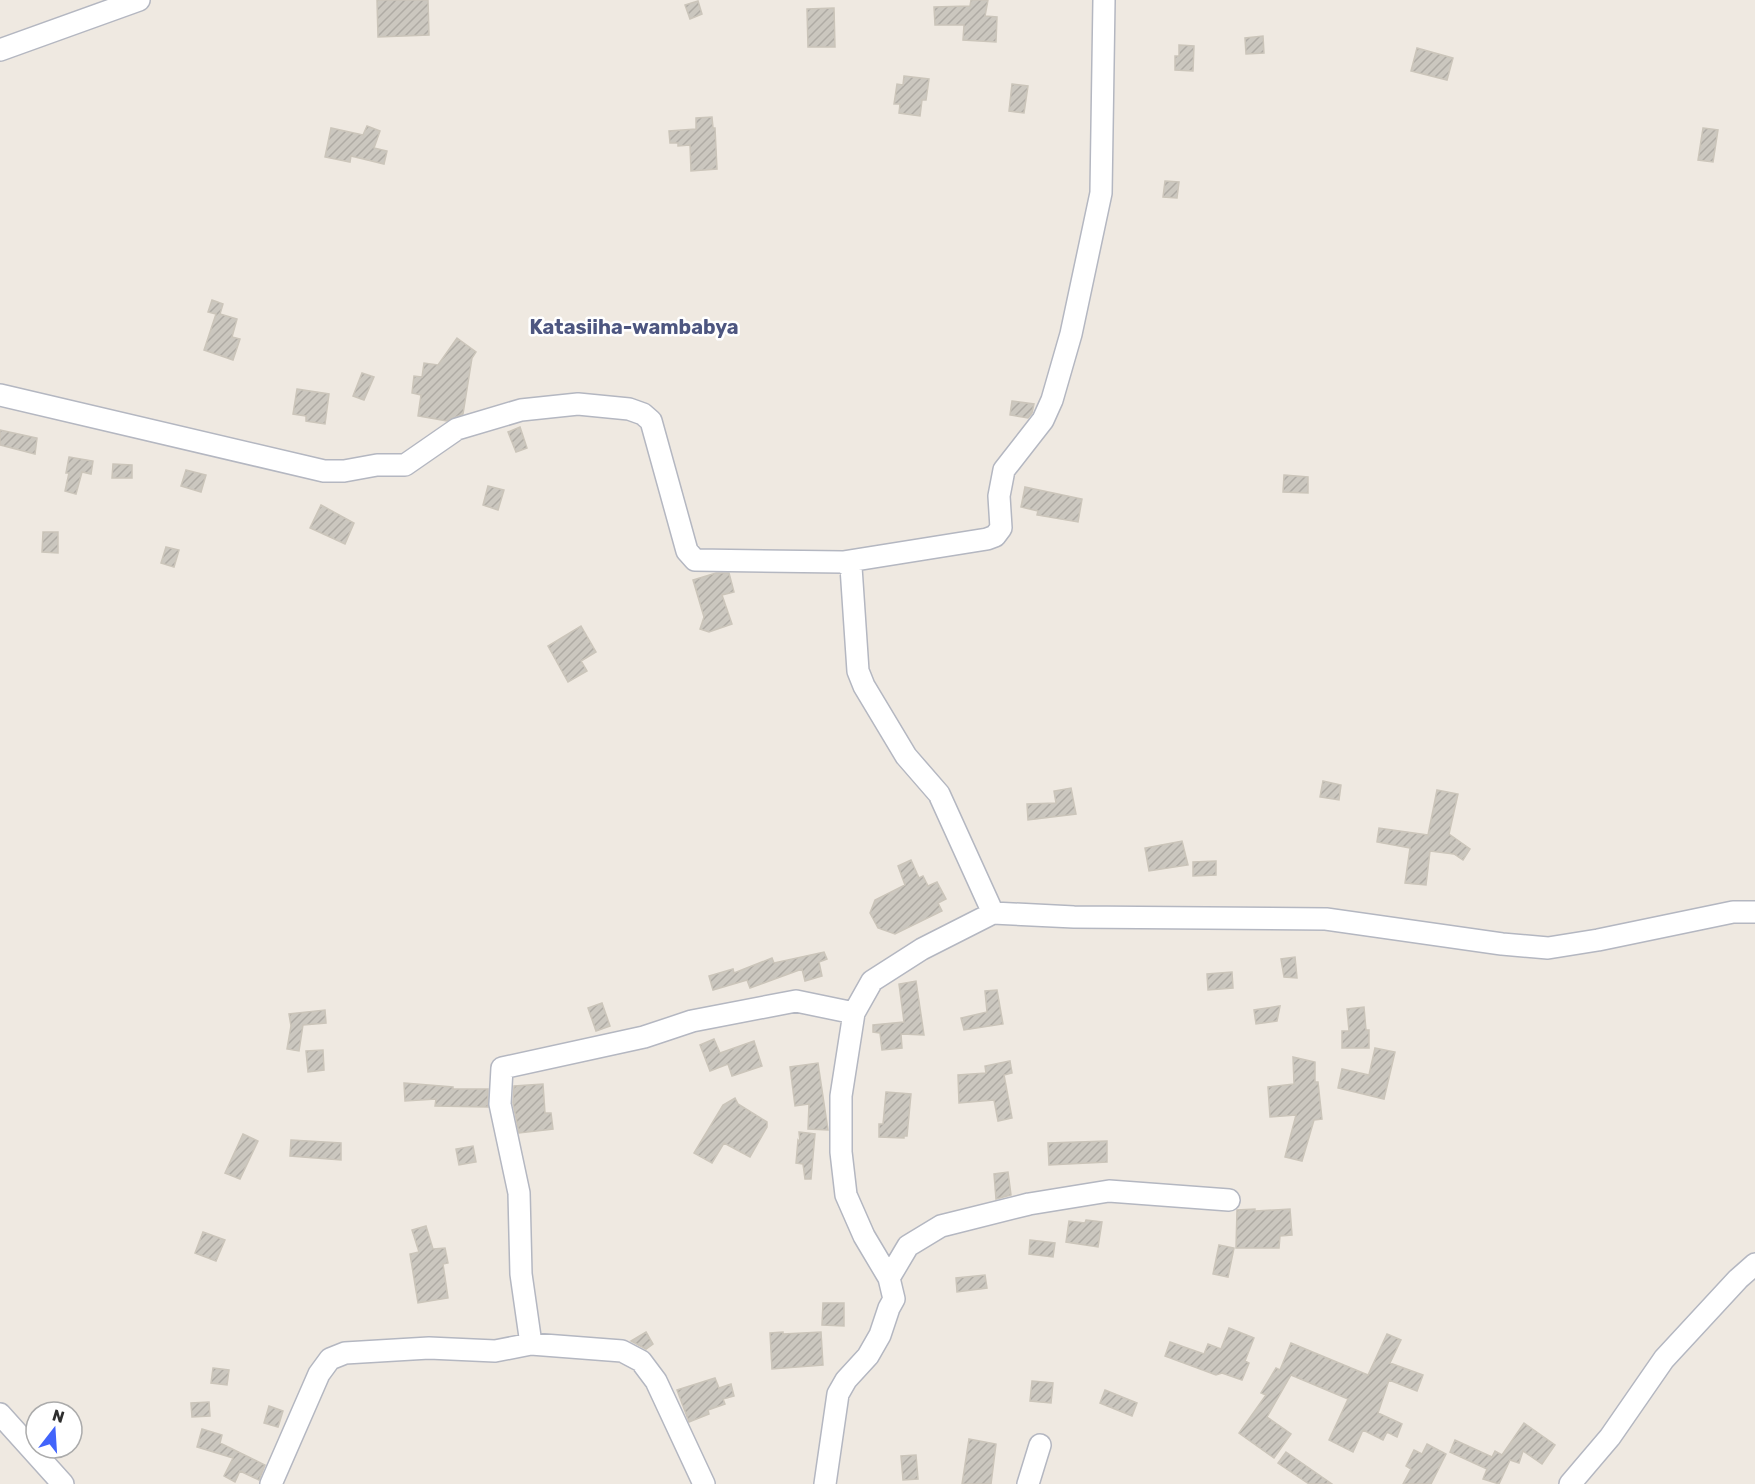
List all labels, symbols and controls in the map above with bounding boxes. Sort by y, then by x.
district label: Katasiiha-wambabya [530,315,738,339]
north arrow [24,1400,84,1460]
text: N [50,1405,67,1427]

